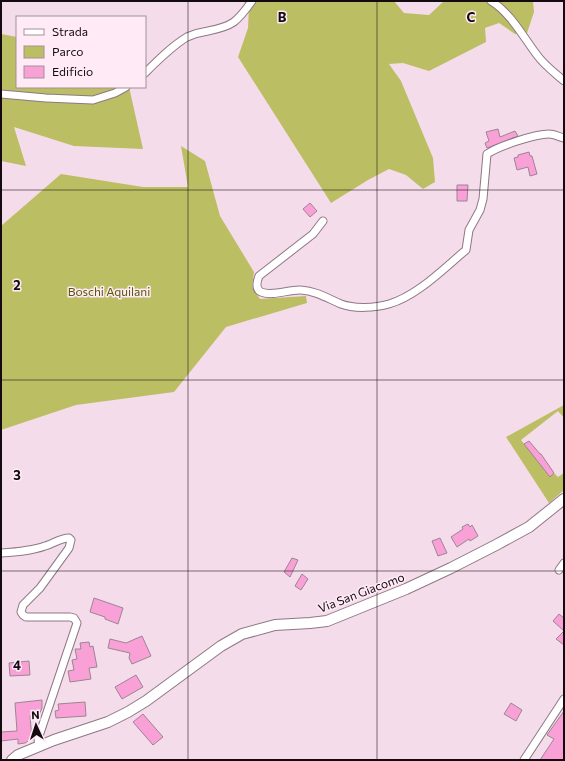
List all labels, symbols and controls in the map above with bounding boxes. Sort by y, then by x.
text: B [278,9,287,25]
text: C [467,9,476,25]
legend [16,16,146,88]
text: Strada [52,24,88,38]
text: Parco [52,44,84,58]
text: Edificio [52,64,93,78]
text: 2 [13,277,21,293]
park label: Boschi Aquilani [68,284,150,298]
text: 3 [13,467,21,483]
street label: Via San Giacomo [316,569,406,615]
text: 4 [13,657,21,673]
north arrow [16,705,56,745]
text: N [31,708,40,721]

